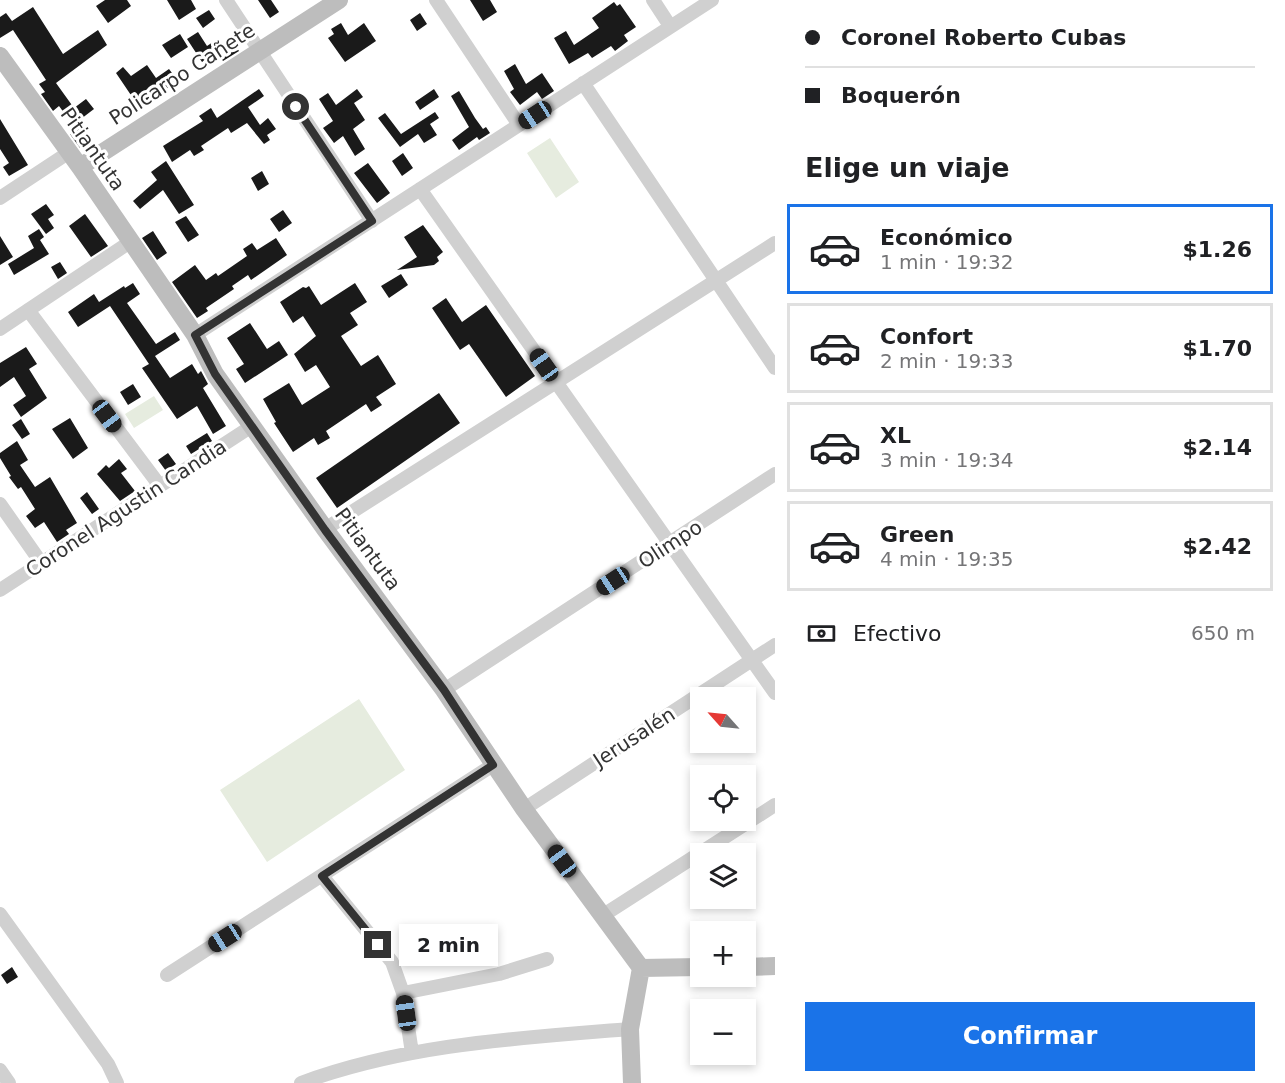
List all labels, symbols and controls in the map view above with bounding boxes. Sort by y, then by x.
street label: Policarpo Cañete [105,18,259,130]
text: Coronel Roberto Cubas [841,25,1126,50]
text: Boquerón [841,83,961,108]
route start [282,93,309,120]
car [515,98,555,132]
street label: Pitiantuta [56,103,130,195]
text: Elige un viaje [805,152,1009,183]
icon: car [808,222,862,276]
text: Económico [880,225,1013,250]
text: $1.26 [1182,237,1252,262]
text: 1 min · 19:32 [880,250,1014,274]
icon: car [808,321,862,375]
text: Confort [880,324,973,349]
text: $1.70 [1182,336,1252,361]
car [526,345,562,385]
text: 2 min · 19:33 [880,349,1014,373]
car [89,396,125,436]
icon: car [808,420,862,474]
text: XL [880,423,911,448]
street label: Coronel Agustin Candia [21,434,231,582]
text: $2.14 [1182,435,1252,460]
text: 3 min · 19:34 [880,448,1014,472]
street label: Pitiantuta [330,503,406,595]
street label: Olimpo [634,515,706,573]
icon: car [808,519,862,573]
text: Green [880,522,954,547]
text: $2.42 [1182,534,1252,559]
text: 4 min · 19:35 [880,547,1014,571]
car [593,564,633,598]
icon: cash [805,617,838,650]
text: Efectivo [853,621,942,646]
text: 650 m [1191,621,1255,645]
north arrow [690,687,756,753]
map controls [690,687,756,1065]
street label: Jerusalén [587,702,679,773]
button: locate [690,765,756,831]
car [544,841,580,881]
button: layers [690,843,756,909]
car [205,921,245,955]
button: + [690,921,756,987]
callout: 2 min [399,924,498,966]
route end [364,931,391,958]
text: 2 min [417,933,480,957]
car [395,994,417,1032]
button: − [690,999,756,1065]
button: Confirmar [805,1002,1255,1071]

